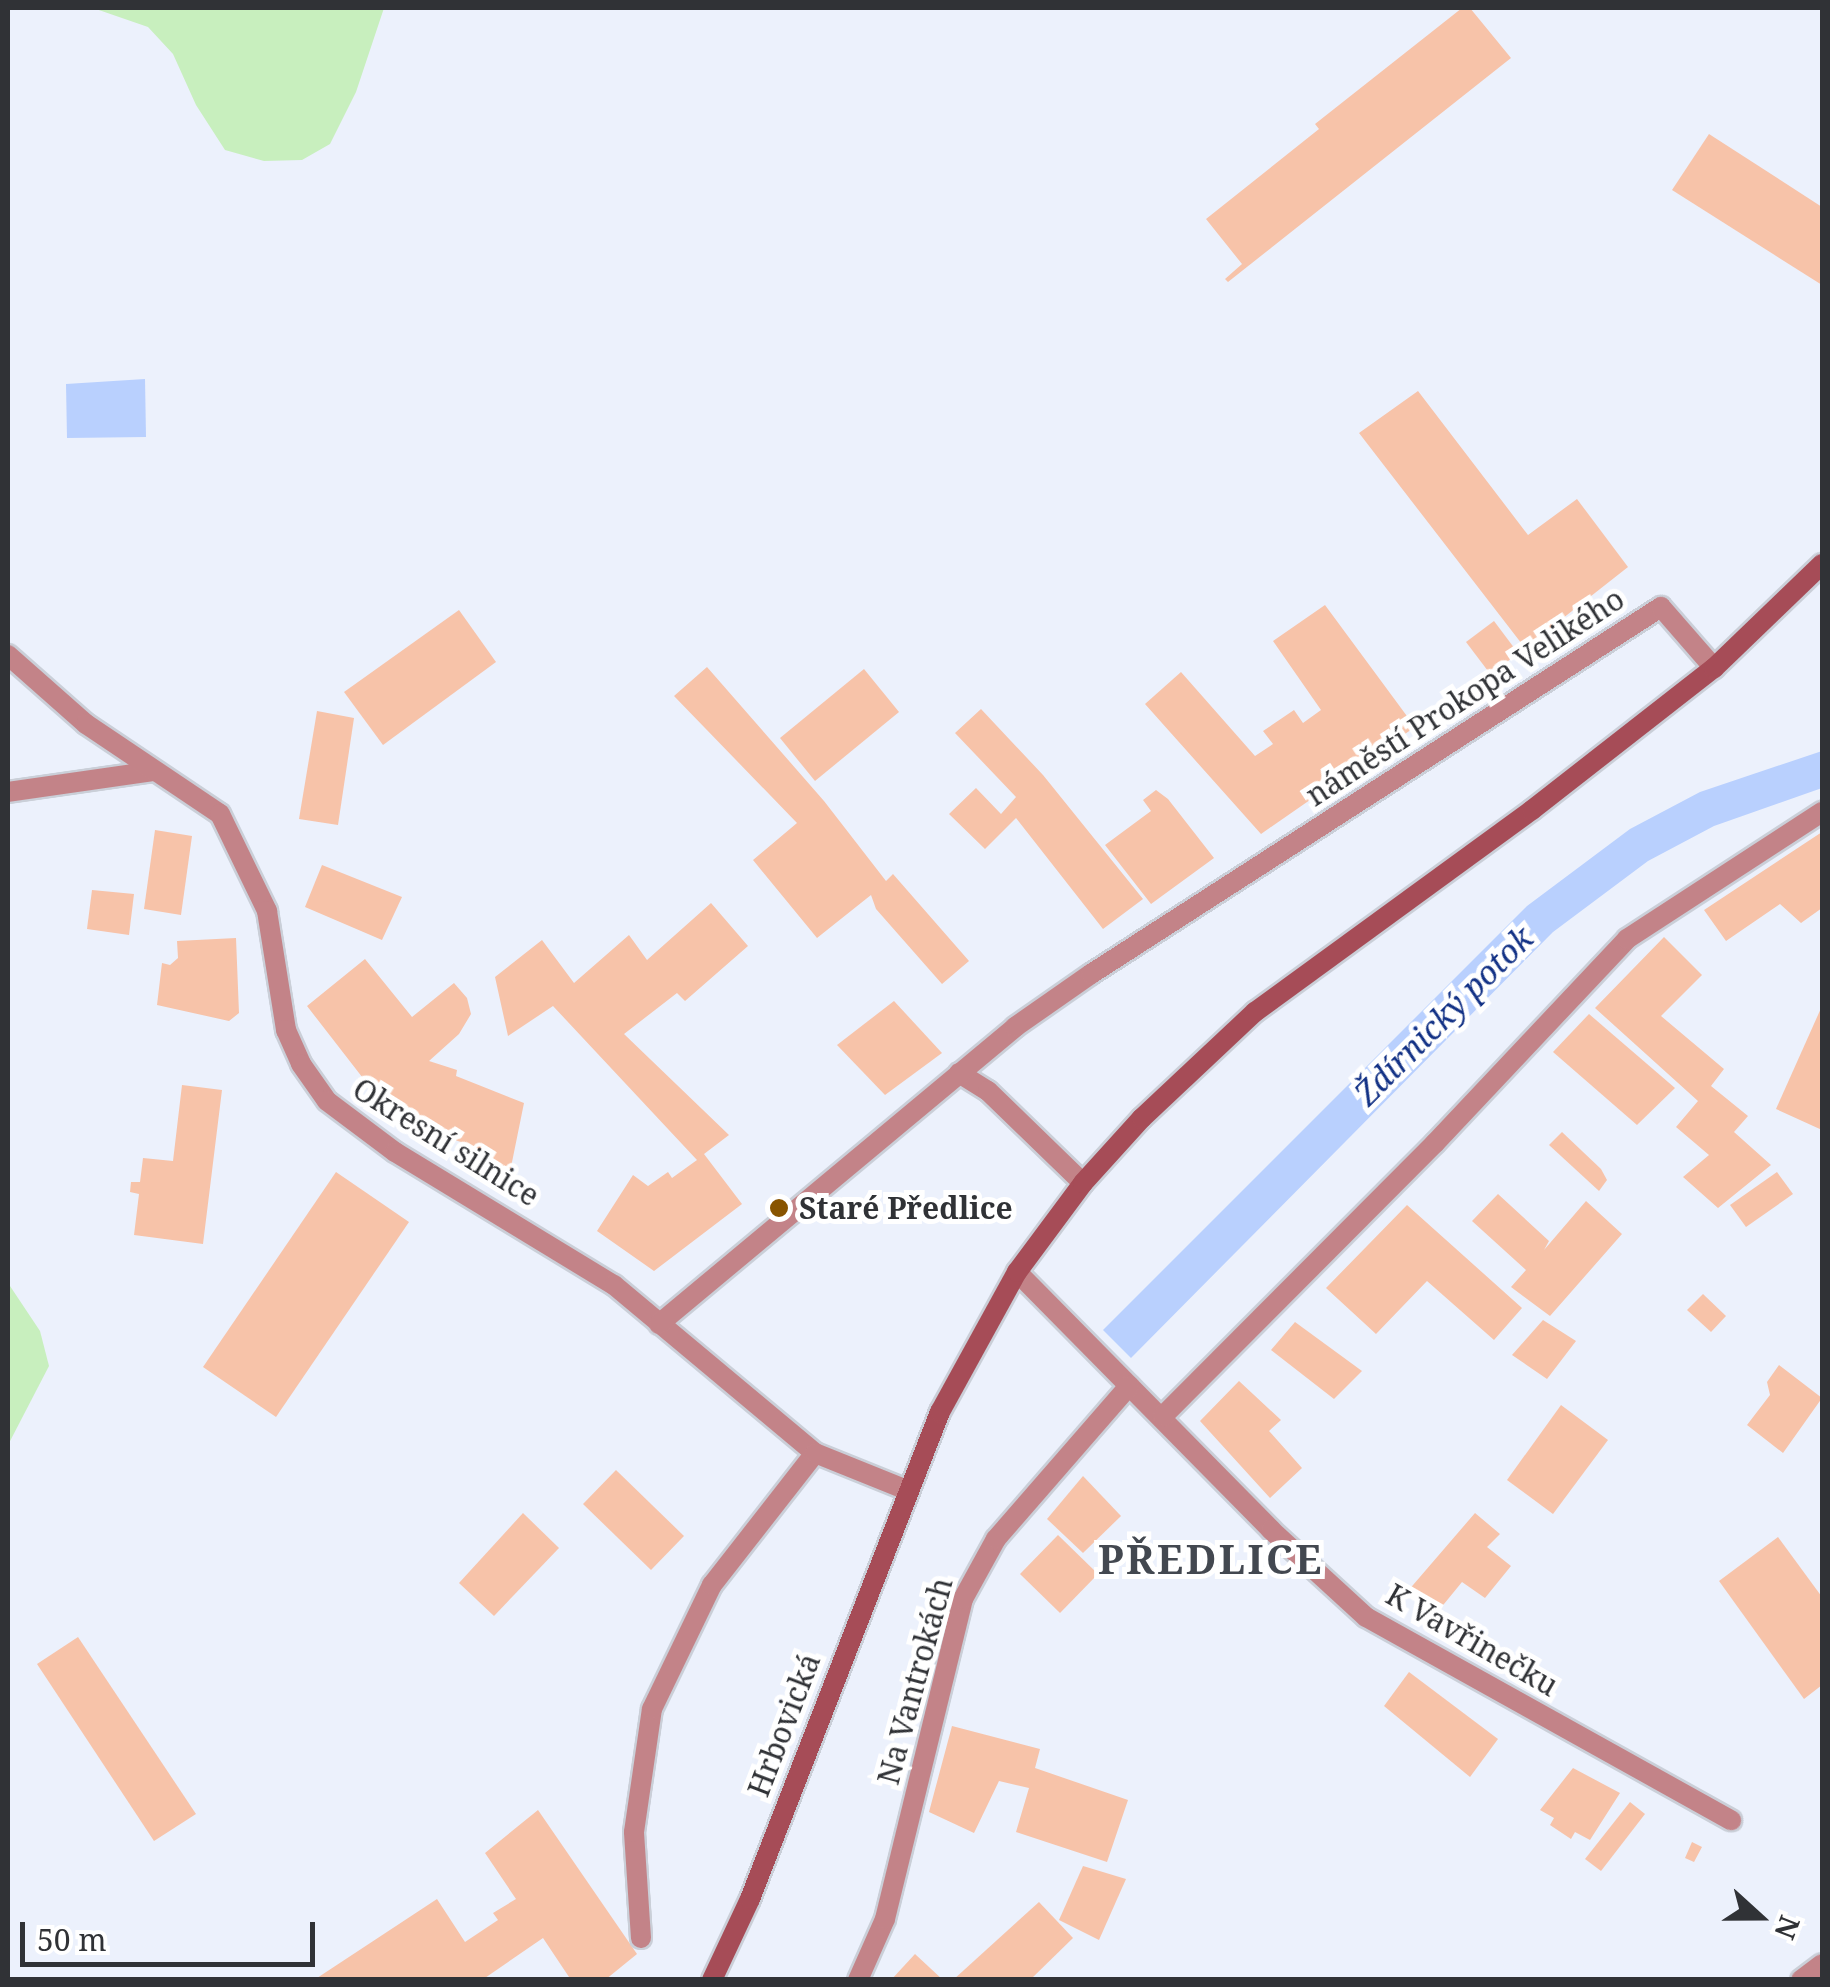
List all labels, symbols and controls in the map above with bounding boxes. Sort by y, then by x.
street label: náměstí Prokopa Velikého [1299,581,1631,813]
water label: Ždírnický potok [1347,919,1541,1113]
street label: Okresní silnice [346,1070,546,1214]
place label: Staré Předlice [799,1190,1013,1226]
marker: Staré Předlice [768,1197,790,1219]
district label: PŘEDLICE [1098,1535,1324,1583]
street label: Na Vantrokách [870,1574,960,1788]
street label: K Vavřinečku [1380,1576,1564,1704]
street label: Hrbovická [740,1649,828,1801]
north arrow [1710,1867,1810,1967]
scale bar [25,1902,320,1964]
text: N [1766,1911,1810,1945]
text: 50 m [37,1919,107,1960]

